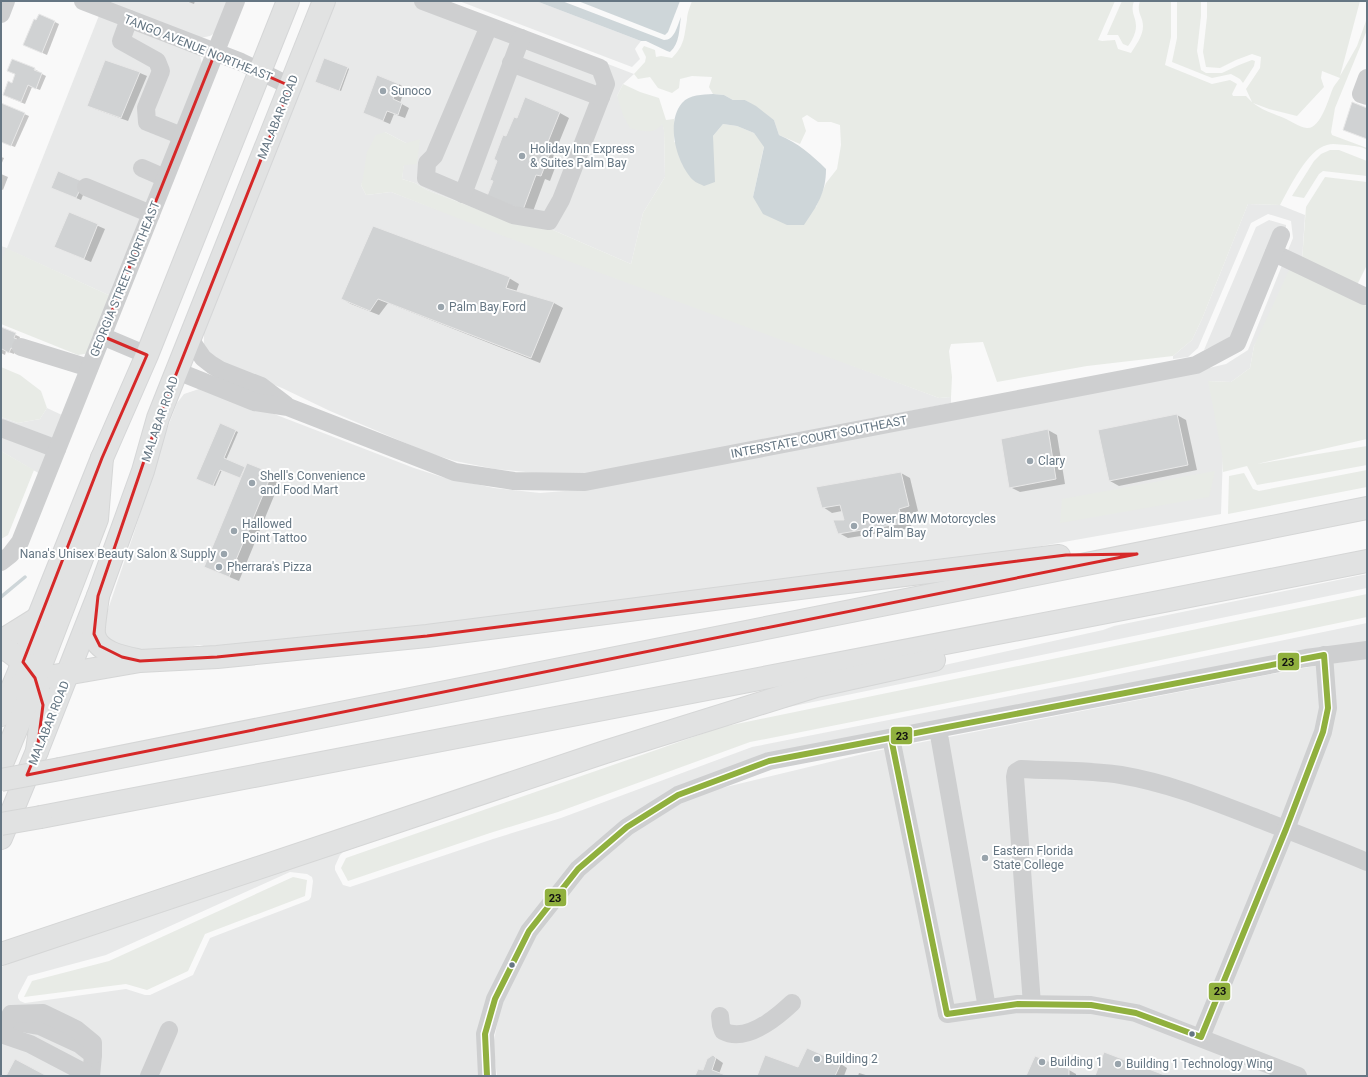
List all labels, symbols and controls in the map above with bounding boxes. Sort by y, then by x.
street label: TANGO AVENUE NORTHEAST [122,12,274,84]
street label: MALABAR ROAD [255,73,301,161]
place label: Sunoco [391,84,431,98]
marker: Sunoco [378,86,388,96]
place label: Holiday Inn Express & Suites Palm Bay [530,142,635,170]
marker: Holiday Inn Express & Suites Palm Bay [517,151,527,161]
street label: GEORGIA STREET NORTHEAST [87,199,163,359]
place label: Palm Bay Ford [449,300,526,314]
marker: Palm Bay Ford [436,302,446,312]
street label: MALABAR ROAD [139,374,181,464]
street label: INTERSTATE COURT SOUTHEAST [730,413,908,461]
place label: Clary [1038,454,1065,468]
marker: Clary [1025,456,1035,466]
place label: Shell's Convenience and Food Mart [260,469,365,497]
marker: Shell's Convenience and Food Mart [247,478,257,488]
place label: Power BMW Motorcycles of Palm Bay [862,512,996,540]
place label: Hallowed Point Tattoo [242,517,307,545]
marker: Power BMW Motorcycles of Palm Bay [849,521,859,531]
marker: Hallowed Point Tattoo [229,526,239,536]
place label: Nana's Unisex Beauty Salon & Supply [20,547,216,561]
marker: Nana's Unisex Beauty Salon & Supply [219,549,229,559]
place label: Pherrara's Pizza [227,560,312,574]
marker: Pherrara's Pizza [214,562,224,572]
line badge: 23 [1277,652,1300,671]
text: 23 [1282,656,1294,669]
street label: MALABAR ROAD [26,679,72,767]
line badge: 23 [890,726,913,745]
text: 23 [896,730,908,743]
place label: Eastern Florida State College [993,844,1073,872]
marker: Eastern Florida State College [980,853,990,863]
line badge: 23 [544,888,567,907]
text: 23 [549,892,561,905]
unlabelled marker [507,960,517,970]
line badge: 23 [1208,982,1231,1001]
text: 23 [1214,985,1226,998]
unlabelled marker [1187,1029,1197,1039]
place label: Building 2 [825,1052,878,1066]
marker: Building 2 [812,1054,822,1064]
place label: Building 1 [1050,1055,1103,1069]
marker: Building 1 [1037,1057,1047,1067]
place label: Building 1 Technology Wing [1126,1057,1273,1071]
marker: Building 1 Technology Wing [1113,1059,1123,1069]

